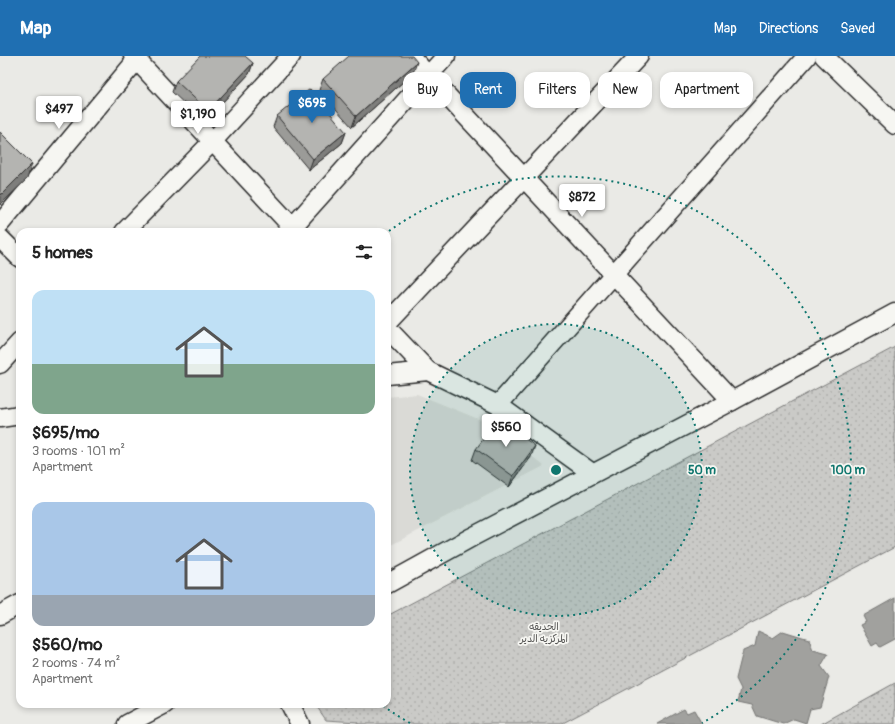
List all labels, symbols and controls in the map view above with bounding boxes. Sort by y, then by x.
text: Map [20,16,51,40]
text: Map [714,20,737,37]
text: Directions [759,20,818,37]
text: Saved [840,20,875,37]
chip: Buy [403,72,452,108]
chip: Rent [460,72,516,108]
chip: Filters [524,72,590,108]
chip: New [598,72,652,108]
chip: Apartment [660,72,753,108]
pin: $695 [288,90,336,124]
text: $695 [298,95,326,111]
pin: $497 [35,96,83,130]
text: $497 [45,101,73,117]
pin: $1,190 [165,101,231,135]
text: $1,190 [180,106,216,122]
pin: $872 [558,184,606,218]
text: $872 [568,189,596,205]
icon: filters [353,241,375,263]
text: 5 homes [32,242,93,263]
icon: home [168,316,240,388]
pin: $560 [482,414,530,448]
text: $560 [491,419,521,435]
text: $695/mo [32,422,99,443]
text: 3 rooms · 101 m² [32,443,125,459]
text: Apartment [32,459,93,475]
centre of rings [549,463,563,477]
text: 50 m [688,463,716,478]
text: 100 m [831,463,866,478]
icon: home [168,528,240,600]
park label: الحديقه المركزيه الدير [519,621,568,645]
text: $560/mo [32,634,102,655]
text: 2 rooms · 74 m² [32,655,120,671]
text: Apartment [32,671,93,687]

